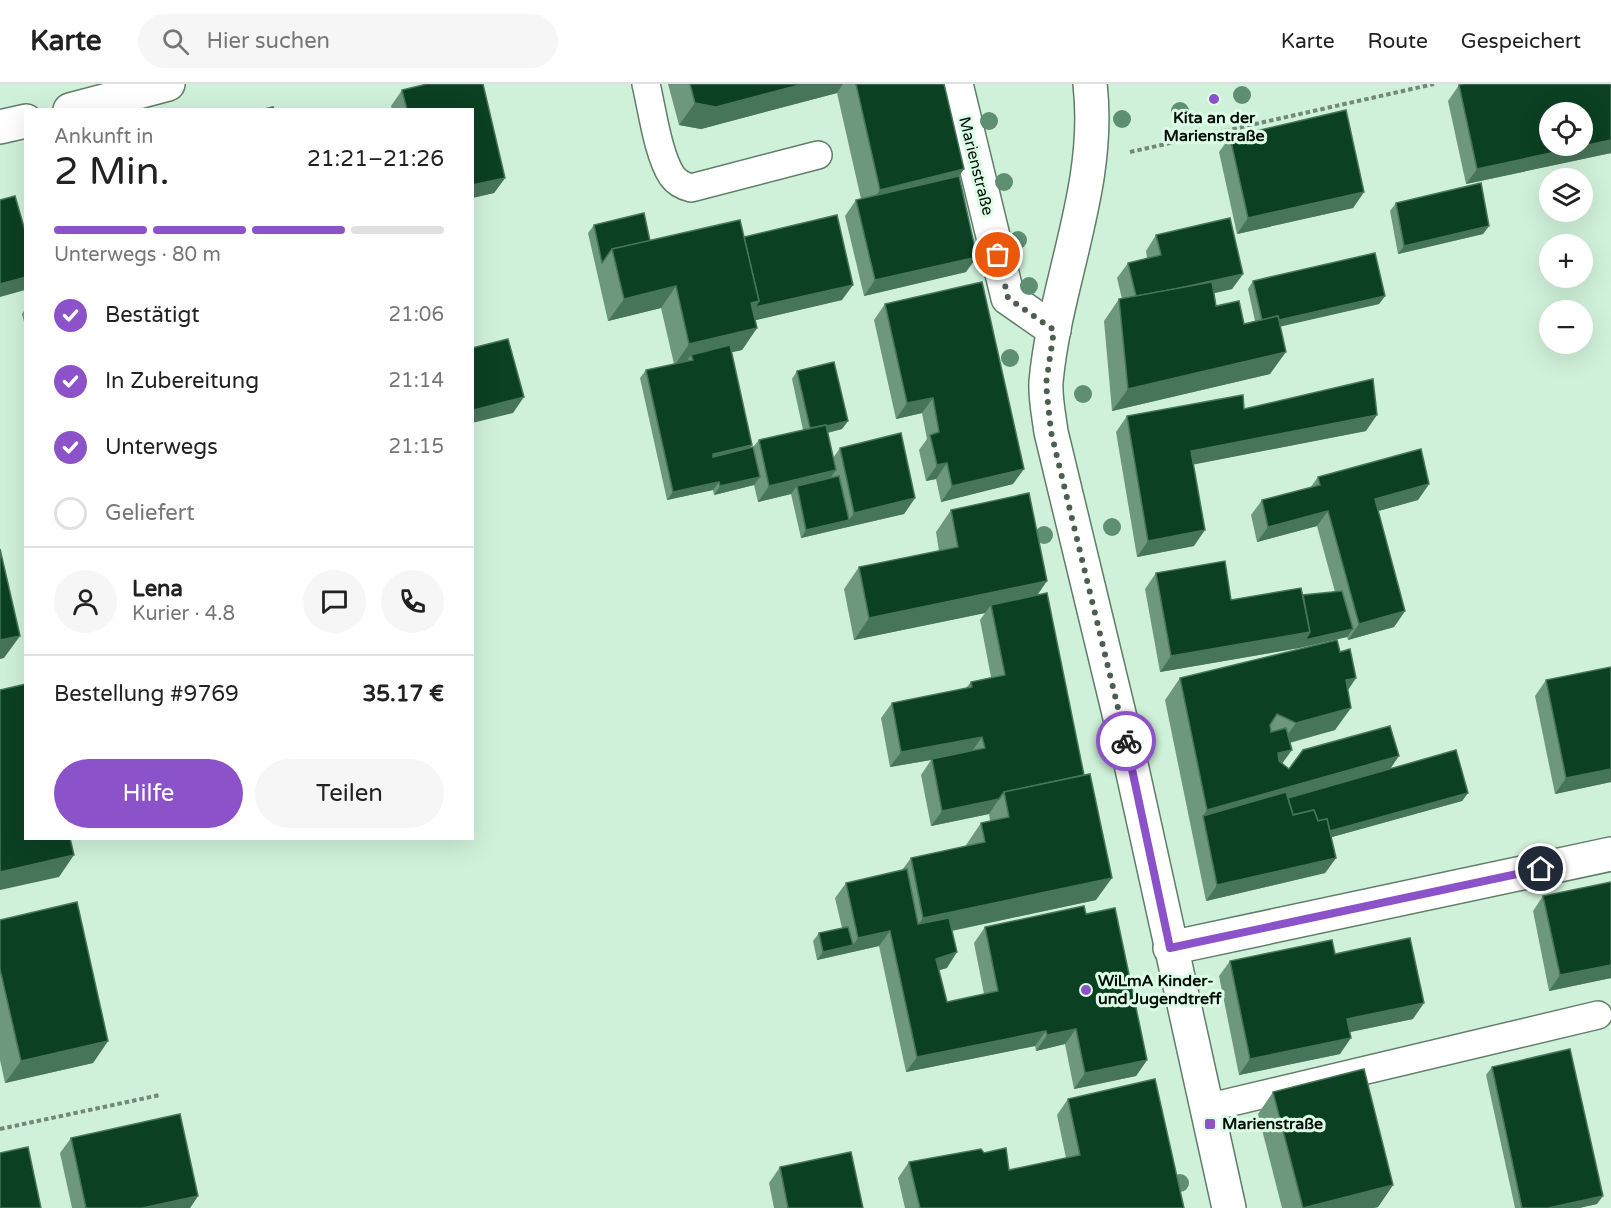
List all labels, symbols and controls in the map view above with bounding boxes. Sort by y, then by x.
search box [138,14,558,68]
text: Karte [30,24,102,58]
icon: search [159,25,192,58]
text: Hier suchen [207,28,330,54]
text: Karte [1281,29,1335,54]
text: Route [1368,29,1428,54]
text: Gespeichert [1461,29,1581,54]
marker: Kita an der Marienstraße [1207,92,1221,106]
map controls [1539,102,1593,354]
button: locate [1539,102,1593,156]
place label: Kita an der Marienstraße [1164,108,1265,146]
street label: Marienstraße [954,115,998,217]
text: Ankunft in [54,125,153,149]
text: 21:21–21:26 [307,146,444,172]
text: 2 Min. [54,148,170,195]
button: layers [1539,168,1593,222]
pin [972,229,1023,280]
button: + [1539,234,1593,288]
icon: bag [981,238,1014,271]
text: Unterwegs · 80 m [54,243,221,267]
icon: check [54,299,87,332]
button: − [1539,300,1593,354]
text: Bestätigt [105,302,200,328]
text: 21:06 [389,303,444,327]
icon: check [54,365,87,398]
text: In Zubereitung [105,368,259,394]
text: 21:14 [389,369,444,393]
icon: check [54,431,87,464]
text: Unterwegs [105,434,218,460]
text: 21:15 [389,435,444,459]
text: Geliefert [105,500,195,526]
button: person [54,570,117,633]
button: chat [303,570,366,633]
button: phone [381,570,444,633]
text: Lena [132,576,183,602]
text: Kurier · 4.8 [132,602,235,626]
text: Bestellung #9769 [54,681,239,707]
text: 35.17 € [363,681,444,707]
courier [1096,711,1156,771]
icon: bike [1110,725,1143,758]
button: Hilfe [54,759,243,828]
button: Teilen [255,759,444,828]
pin [1515,843,1566,894]
icon: home [1524,852,1557,885]
place label: WiLmA Kinder- und Jugendtreff [1098,971,1222,1009]
marker: WiLmA Kinder- und Jugendtreff [1079,983,1093,997]
place label: Marienstraße [1222,1114,1323,1134]
marker: Marienstraße [1203,1117,1217,1131]

